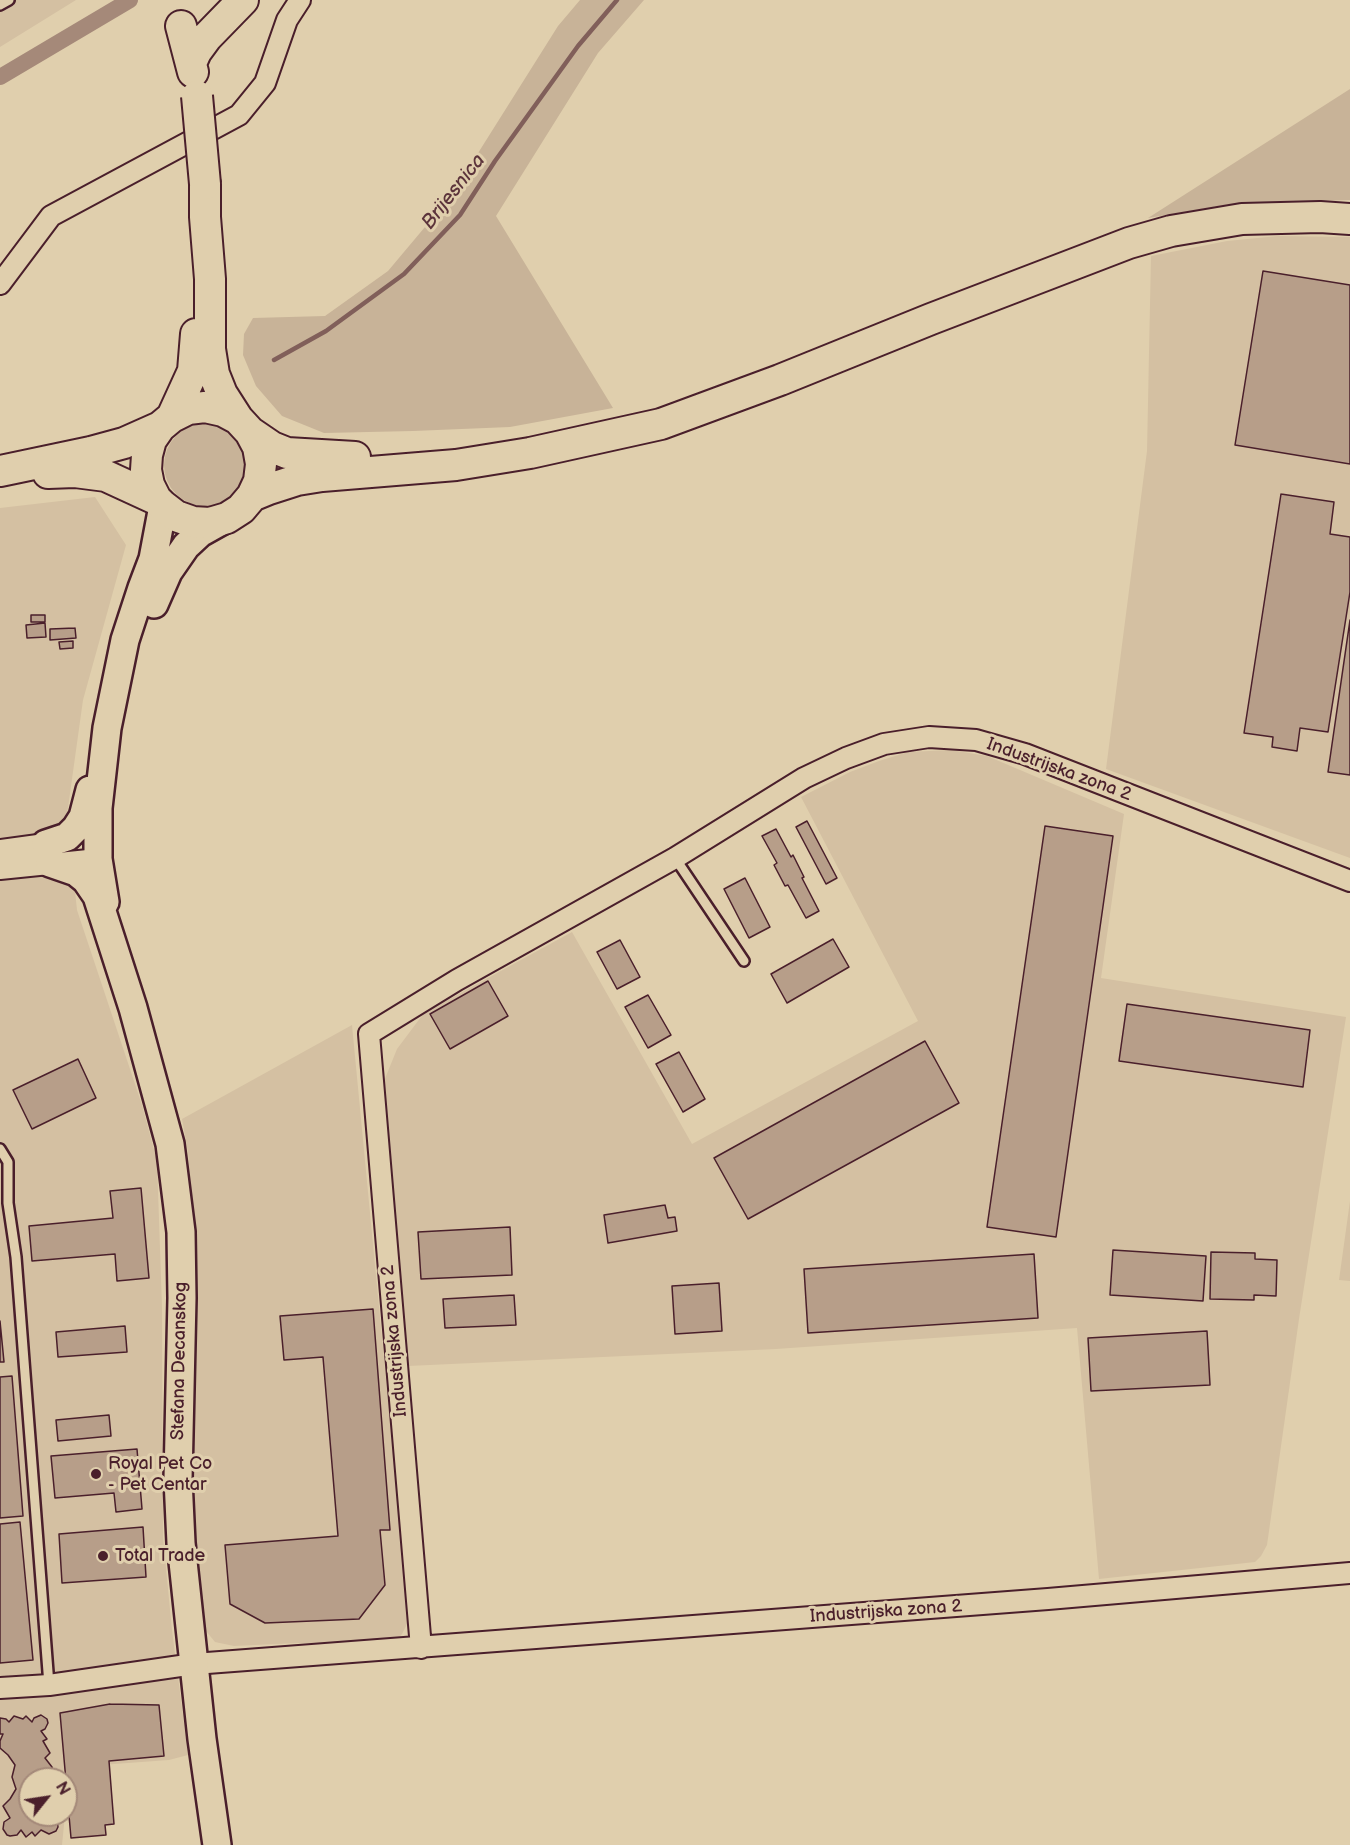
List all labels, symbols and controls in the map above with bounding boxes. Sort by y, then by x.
water label: Brijesnica [417,150,491,234]
street label: Industrijska zona 2 [984,734,1134,806]
street label: Industrijska zona 2 [378,1264,412,1418]
street label: Stefana Decanskog [168,1282,192,1440]
place label: Royal Pet Co - Pet Centar [108,1453,212,1496]
marker: Royal Pet Co - Pet Centar [89,1467,103,1481]
place label: Total Trade [115,1545,205,1567]
marker: Total Trade [96,1549,110,1563]
street label: Industrijska zona 2 [809,1596,963,1628]
north arrow [18,1767,78,1827]
text: N [51,1779,74,1799]

